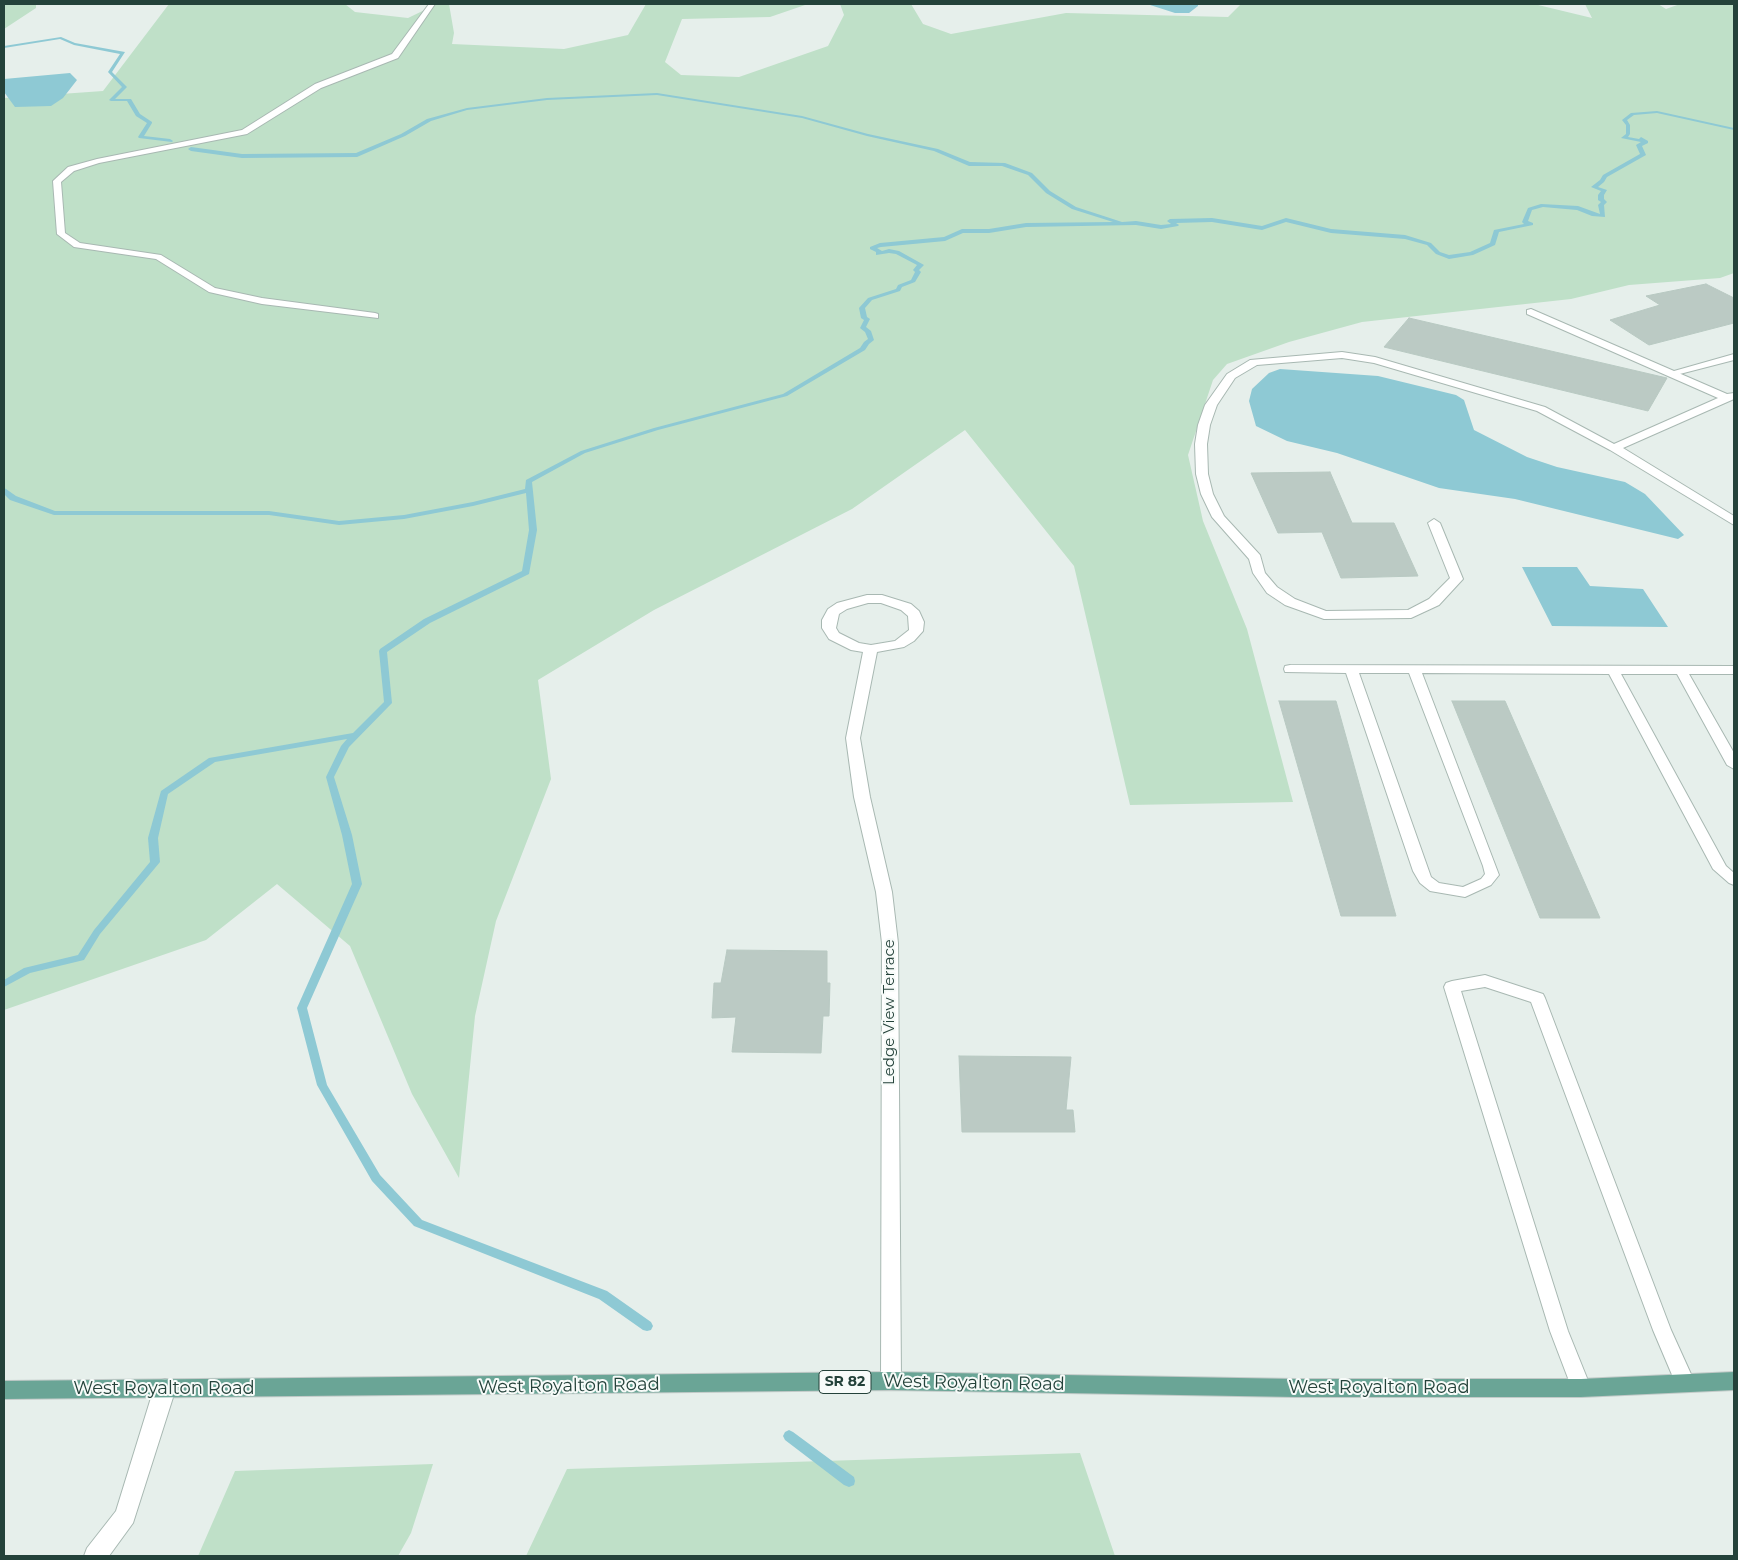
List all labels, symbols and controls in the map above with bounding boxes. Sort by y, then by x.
street label: Ledge View Terrace [881,939,899,1085]
road number: SR 82 [819,1370,871,1394]
street label: West Royalton Road [883,1371,1065,1395]
street label: West Royalton Road [478,1374,660,1398]
street label: West Royalton Road [1288,1377,1470,1399]
street label: West Royalton Road [73,1378,255,1400]

